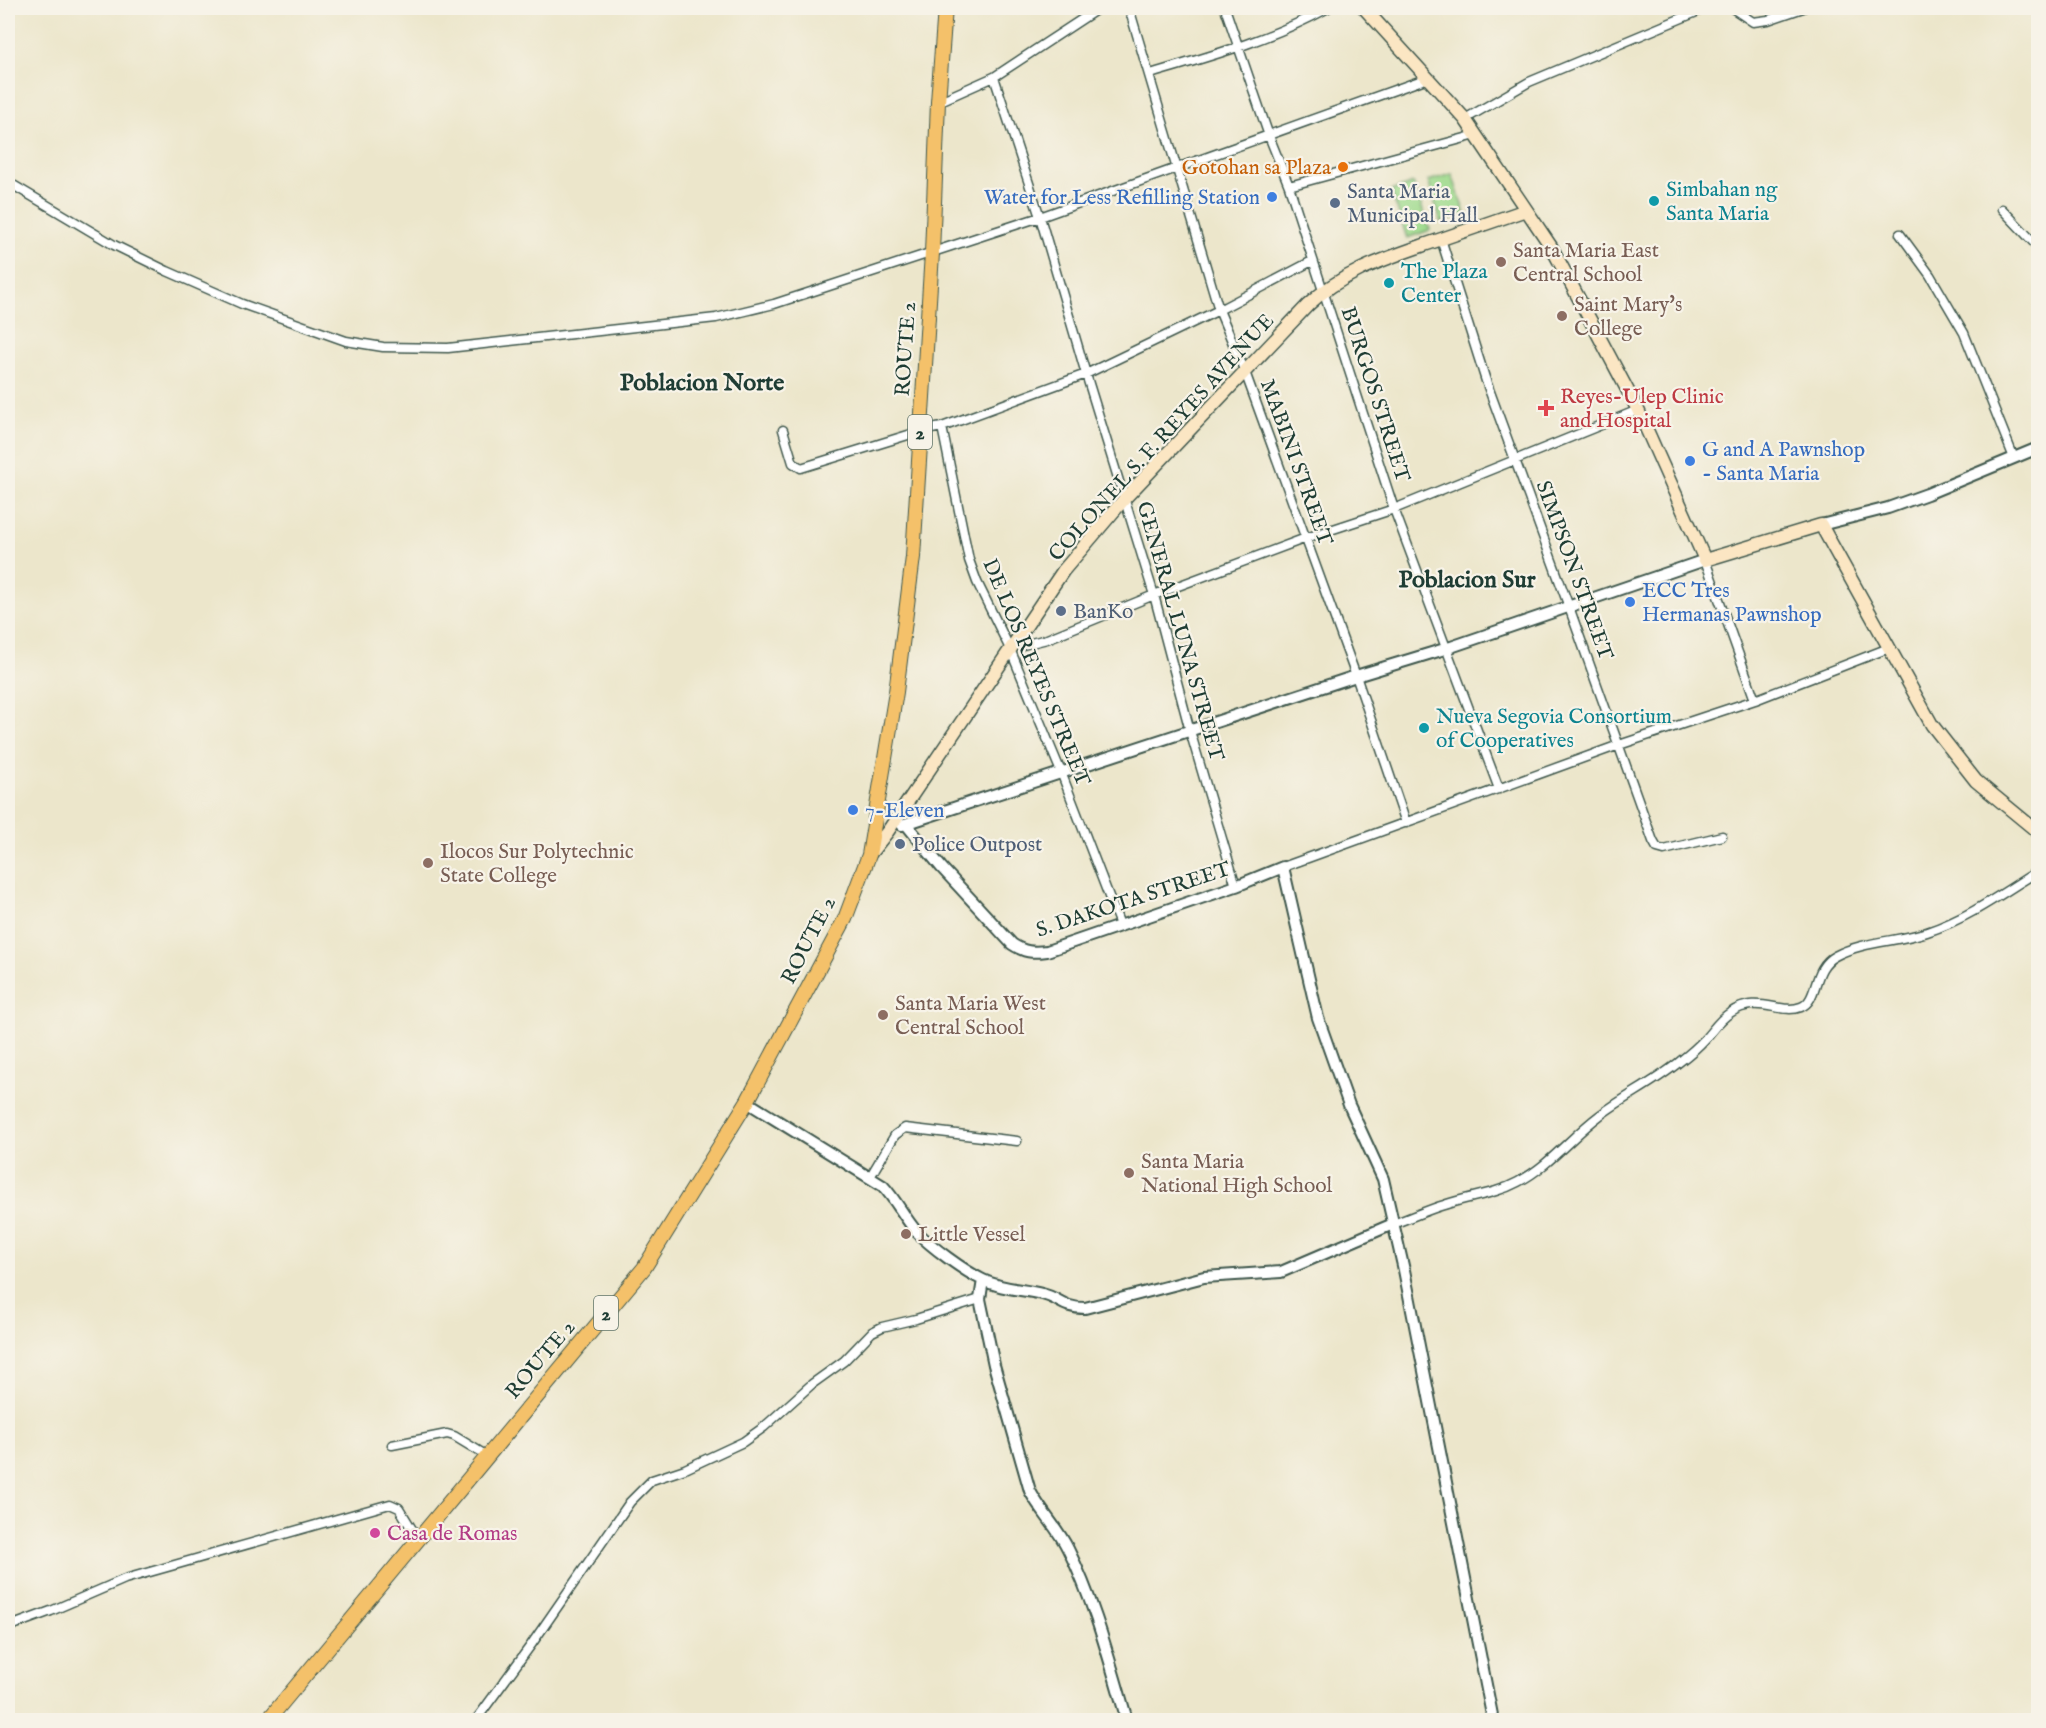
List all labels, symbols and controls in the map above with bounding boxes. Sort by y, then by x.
place label: Gotohan sa Plaza [1182,155,1332,182]
marker: Gotohan sa Plaza [1336,160,1350,174]
place label: Simbahan ng Santa Maria [1666,177,1778,228]
place label: Santa Maria Municipal Hall [1347,179,1478,230]
place label: Water for Less Refilling Station [984,185,1260,212]
marker: Water for Less Refilling Station [1265,190,1279,204]
marker: Simbahan ng Santa Maria [1647,194,1661,208]
marker: Santa Maria Municipal Hall [1328,196,1342,210]
place label: Santa Maria East Central School [1513,238,1659,289]
marker: Santa Maria East Central School [1494,255,1508,269]
place label: The Plaza Center [1401,259,1488,310]
marker: The Plaza Center [1382,276,1396,290]
place label: Saint Mary's College [1574,292,1682,343]
street label: ROUTE 2 [890,301,923,397]
street label: BURGOS STREET [1334,303,1416,486]
street label: COLONEL S. F. REYES AVENUE [1043,308,1281,568]
marker: Saint Mary's College [1555,309,1569,323]
district label: Poblacion Norte [620,368,784,399]
street label: MABINI STREET [1253,376,1338,550]
place label: Reyes-Ulep Clinic and Hospital [1560,384,1724,435]
marker: Reyes-Ulep Clinic and Hospital [1537,399,1555,417]
road number: 2 [908,415,932,449]
place label: G and A Pawnshop - Santa Maria [1702,437,1865,488]
marker: G and A Pawnshop - Santa Maria [1683,454,1697,468]
street label: SIMPSON STREET [1529,477,1619,664]
street label: GENERAL LUNA STREET [1130,499,1230,765]
street label: DE LOS REYES STREET [975,555,1096,791]
district label: Poblacion Sur [1398,565,1536,596]
place label: ECC Tres Hermanas Pawnshop [1642,578,1822,629]
marker: ECC Tres Hermanas Pawnshop [1623,595,1637,609]
place label: BanKo [1073,599,1133,626]
marker: BanKo [1054,604,1068,618]
place label: Nueva Segovia Consortium of Cooperatives [1436,704,1672,755]
marker: Nueva Segovia Consortium of Cooperatives [1417,721,1431,735]
place label: 7-Eleven [865,798,944,825]
marker: 7-Eleven [846,803,860,817]
place label: Police Outpost [912,832,1042,859]
marker: Police Outpost [893,837,907,851]
place label: Ilocos Sur Polytechnic State College [440,839,634,890]
marker: Ilocos Sur Polytechnic State College [421,856,435,870]
street label: S. DAKOTA STREET [1033,856,1235,945]
street label: ROUTE 2 [776,892,843,989]
place label: Santa Maria West Central School [895,991,1046,1042]
marker: Santa Maria West Central School [876,1008,890,1022]
place label: Santa Maria National High School [1141,1149,1332,1200]
marker: Santa Maria National High School [1122,1166,1136,1180]
place label: Little Vessel [918,1222,1025,1249]
marker: Little Vessel [899,1227,913,1241]
road number: 2 [594,1296,618,1330]
street label: ROUTE 2 [500,1315,582,1405]
place label: Casa de Romas [387,1521,517,1548]
marker: Casa de Romas [368,1526,382,1540]

